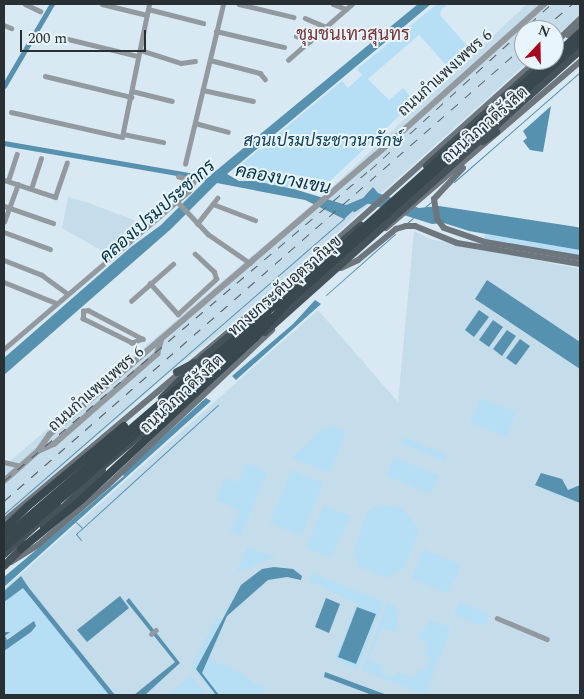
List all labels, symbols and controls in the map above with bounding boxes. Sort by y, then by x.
scale bar [22,20,149,52]
north arrow [514,20,564,70]
text: N [535,20,553,43]
district label: ชุมชนเทวสุนทร [296,24,410,46]
street label: ถนนกำแพงเพชร 6 [394,26,496,120]
text: 200 m [28,27,67,50]
street label: ถนนวิภาวดีรังสิต [438,83,532,167]
park label: สวนเปรมประชาวนารักษ์ [244,131,402,151]
water label: คลองเปรมประชากร [96,156,220,268]
water label: คลองบางเขน [234,160,332,200]
street label: ทางยกระดับอุตราภิมุข [224,232,346,340]
street label: ถนนกำแพงเพชร 6 [44,342,148,436]
street label: ถนนวิภาวดีรังสิต [136,350,228,438]

